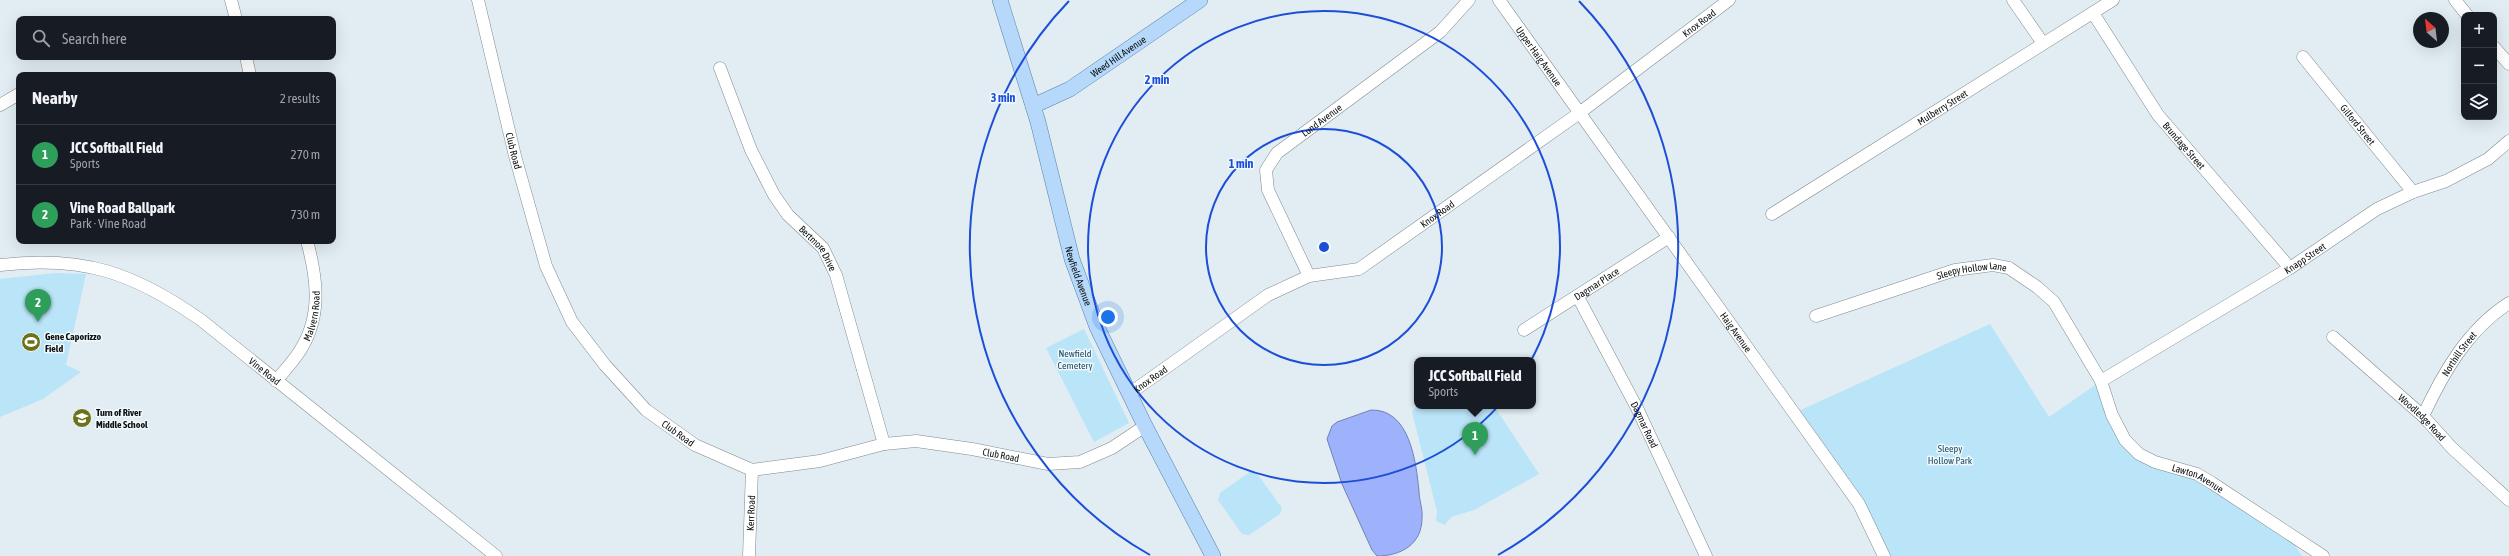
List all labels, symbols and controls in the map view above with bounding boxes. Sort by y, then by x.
street label: Knox Road [1680,7,1718,39]
north arrow [2413,12,2449,48]
map controls [2461,12,2497,120]
button: + [2461,12,2497,48]
search box [16,16,336,60]
street label: Upper Haig Avenue [1514,24,1564,88]
icon: search [30,27,52,49]
text: Search here [62,30,127,47]
street label: Weed Hill Avenue [1088,33,1148,79]
button: − [2461,48,2497,84]
text: 2 min [1145,73,1169,87]
button: layers [2461,84,2497,120]
street label: Mulberry Street [1915,87,1969,127]
text: Nearby [32,88,78,108]
text: 2 results [280,91,320,106]
text: 3 min [991,91,1015,105]
street label: Lund Avenue [1299,101,1344,139]
street label: Gilford Street [2338,102,2378,147]
street label: Brundage Street [2161,119,2208,171]
street label: Club Road [504,131,524,171]
text: JCC Softball Field [70,139,163,156]
text: 1 [42,147,48,162]
text: 270 m [291,147,320,162]
text: Sports [70,156,100,171]
text: 1 min [1229,157,1253,171]
street label: Knox Road [1418,198,1456,229]
text: Vine Road Ballpark [70,199,175,216]
text: 2 [42,207,48,222]
text: 730 m [291,207,320,222]
text: Park · Vine Road [70,216,146,231]
street label: Bertmore Drive [797,223,839,273]
centre of rings [1317,240,1331,254]
street label: Knapp Street [2282,240,2327,276]
street label: Newfield Avenue [1064,245,1094,308]
street label: Sleepy Hollow Lane [1935,260,2008,281]
street label: Dagmar Place [1572,265,1621,302]
pin: 2 [25,289,51,322]
street label: Malvern Road [301,291,321,342]
your location [1098,307,1118,327]
street label: Haig Avenue [1718,310,1754,354]
street label: Northill Street [2439,329,2478,378]
sports icon: Gene Caporizzo Field [20,331,42,353]
place label: Gene Caporizzo Field [45,331,102,354]
park label: Newfield Cemetery [1057,348,1093,371]
street label: Vine Road [247,355,283,387]
popup [1414,357,1536,409]
street label: Knox Road [1131,363,1169,395]
text: JCC Softball Field [1428,367,1522,384]
text: Sports [1428,384,1458,399]
street label: Woodledge Road [2396,392,2448,443]
street label: Dagmar Road [1629,400,1660,450]
school or university icon: Turn of River Middle School [71,407,93,429]
place label: Turn of River Middle School [96,407,148,430]
street label: Club Road [660,418,697,448]
pin: 1 [1462,422,1488,455]
park label: Sleepy Hollow Park [1928,443,1973,466]
street label: Club Road [982,446,1021,464]
street label: Lawton Avenue [2171,462,2226,495]
street label: Kerr Road [744,495,757,531]

